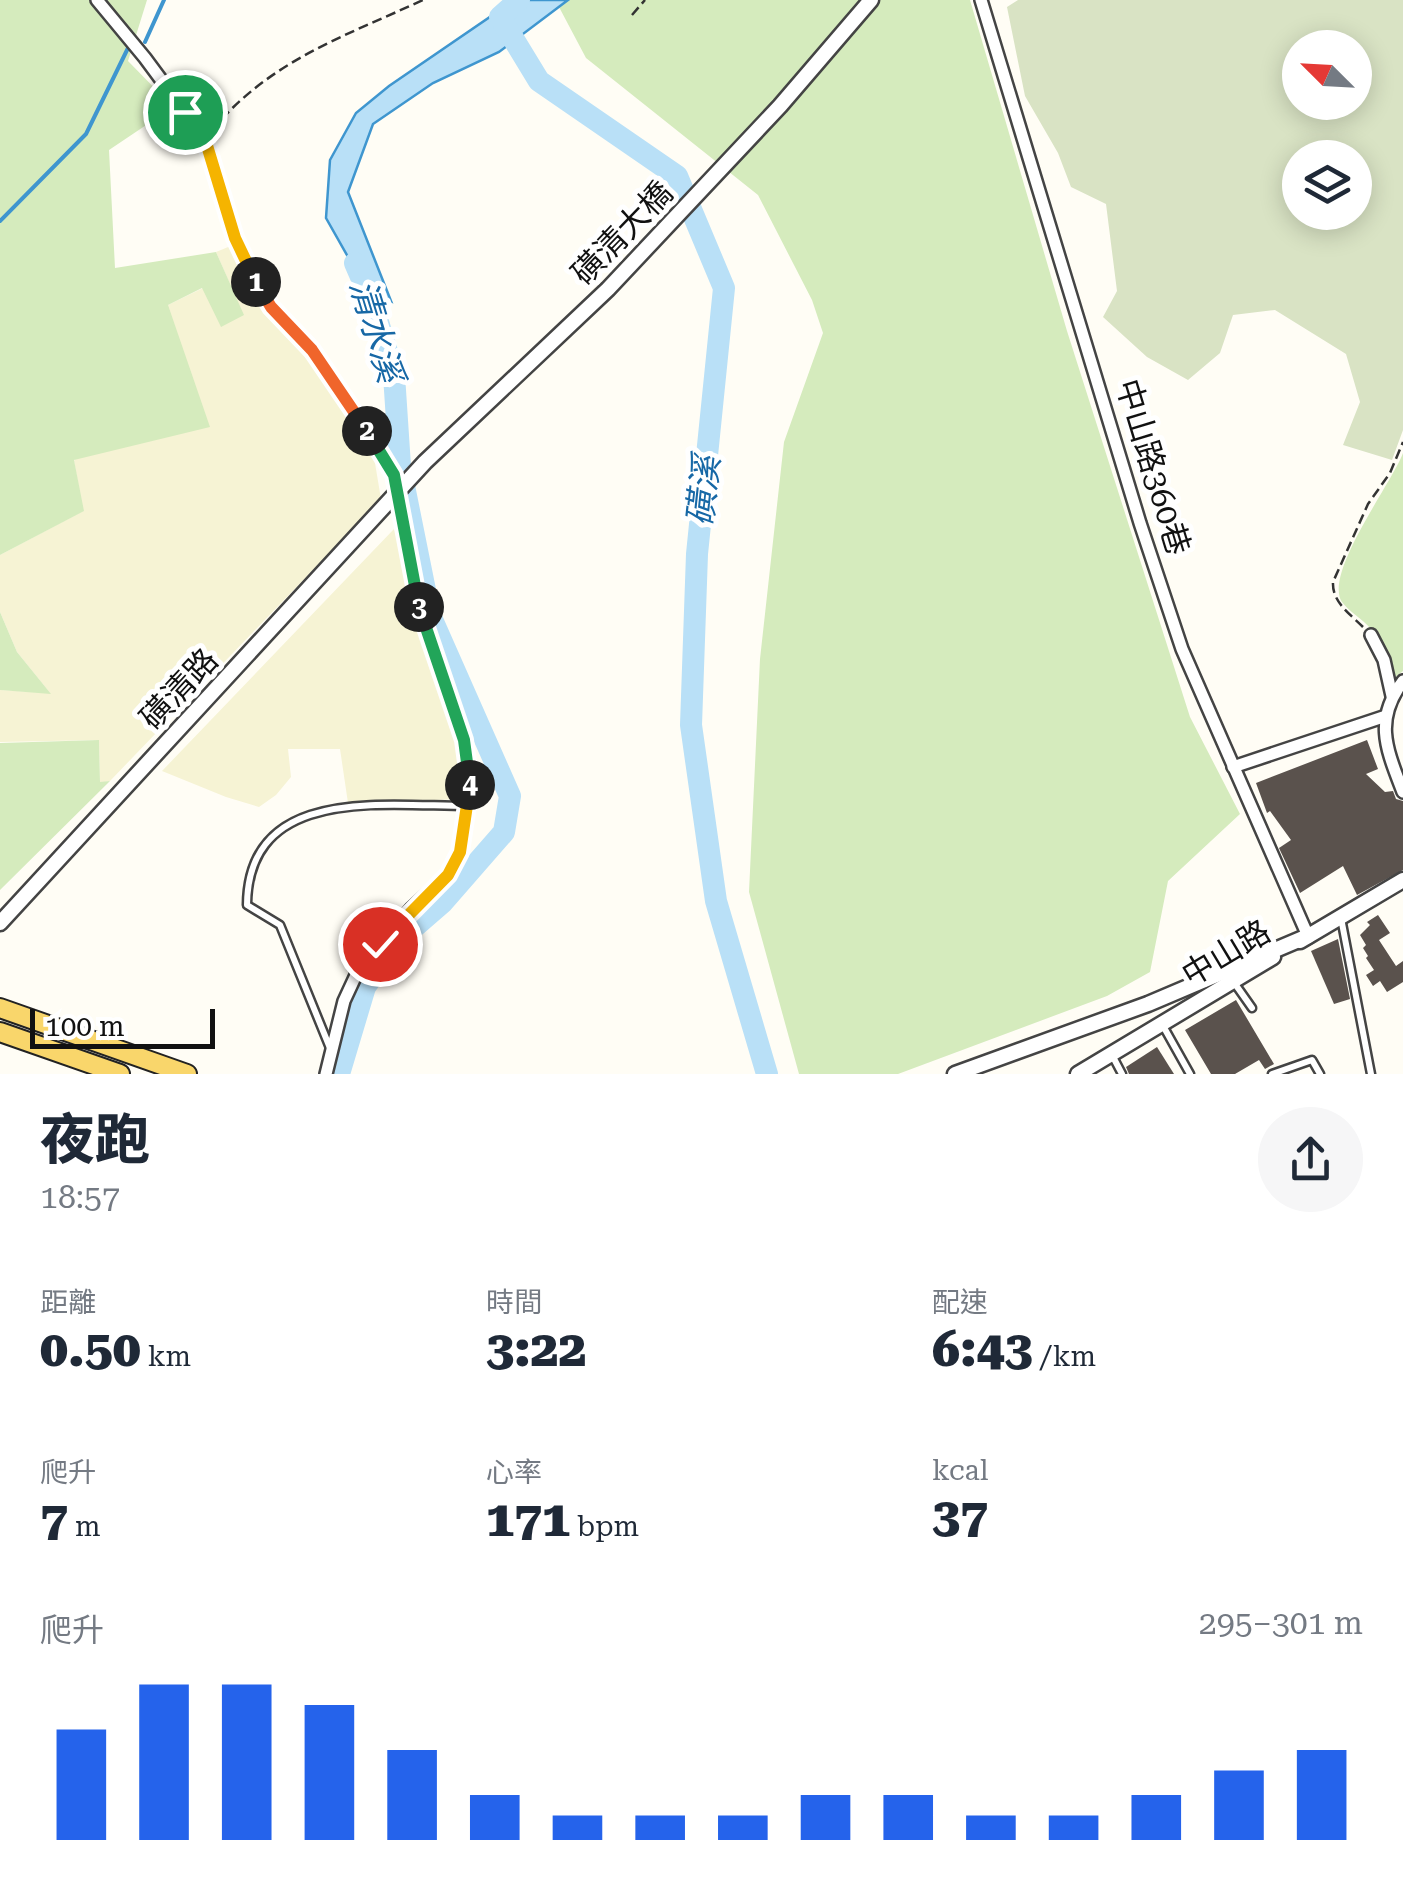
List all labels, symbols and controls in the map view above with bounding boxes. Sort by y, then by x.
north arrow [1282,30,1372,120]
map controls [1282,30,1372,230]
pin [143,70,228,155]
icon: arrive [158,85,213,140]
button: layers [1282,140,1372,230]
street label: 磺清大橋 [564,174,680,292]
pin: 1 [231,257,281,307]
text: 1 [248,265,264,298]
water label: 清水溪 [341,275,412,392]
street label: 中山路360巷 [1108,375,1198,559]
pin: 2 [342,406,392,456]
text: 2 [359,414,375,447]
water label: 磺溪 [680,449,729,528]
pin: 3 [394,582,444,632]
text: 3 [411,590,427,623]
street label: 磺清路 [132,641,226,737]
pin: 4 [445,760,495,810]
text: 4 [462,768,478,801]
pin [338,902,423,987]
street label: 中山路 [1175,912,1277,994]
icon: check [353,917,408,972]
scale bar [30,1004,215,1048]
text: 100 m [45,1010,125,1043]
button: share [1258,1107,1363,1212]
text: 夜跑 [40,1108,150,1172]
text: 18:57 [40,1178,120,1216]
text: 距離 [40,1286,96,1319]
text: 時間 [486,1286,542,1319]
text: 配速 [932,1286,988,1319]
text: 0.50 [40,1320,141,1378]
text: 3:22 [486,1320,587,1378]
text: 6:43 [932,1320,1033,1378]
text: km [141,1340,191,1373]
text: /km [1033,1340,1096,1373]
text: kcal [932,1454,988,1487]
text: 爬升 [40,1456,96,1489]
text: 心率 [486,1456,542,1489]
text: 37 [932,1487,988,1545]
text: 7 [40,1490,68,1548]
text: 171 [486,1490,570,1548]
text: m [68,1510,101,1543]
text: bpm [570,1510,639,1543]
text: 295–301 m [1199,1604,1363,1642]
text: 爬升 [40,1611,104,1649]

